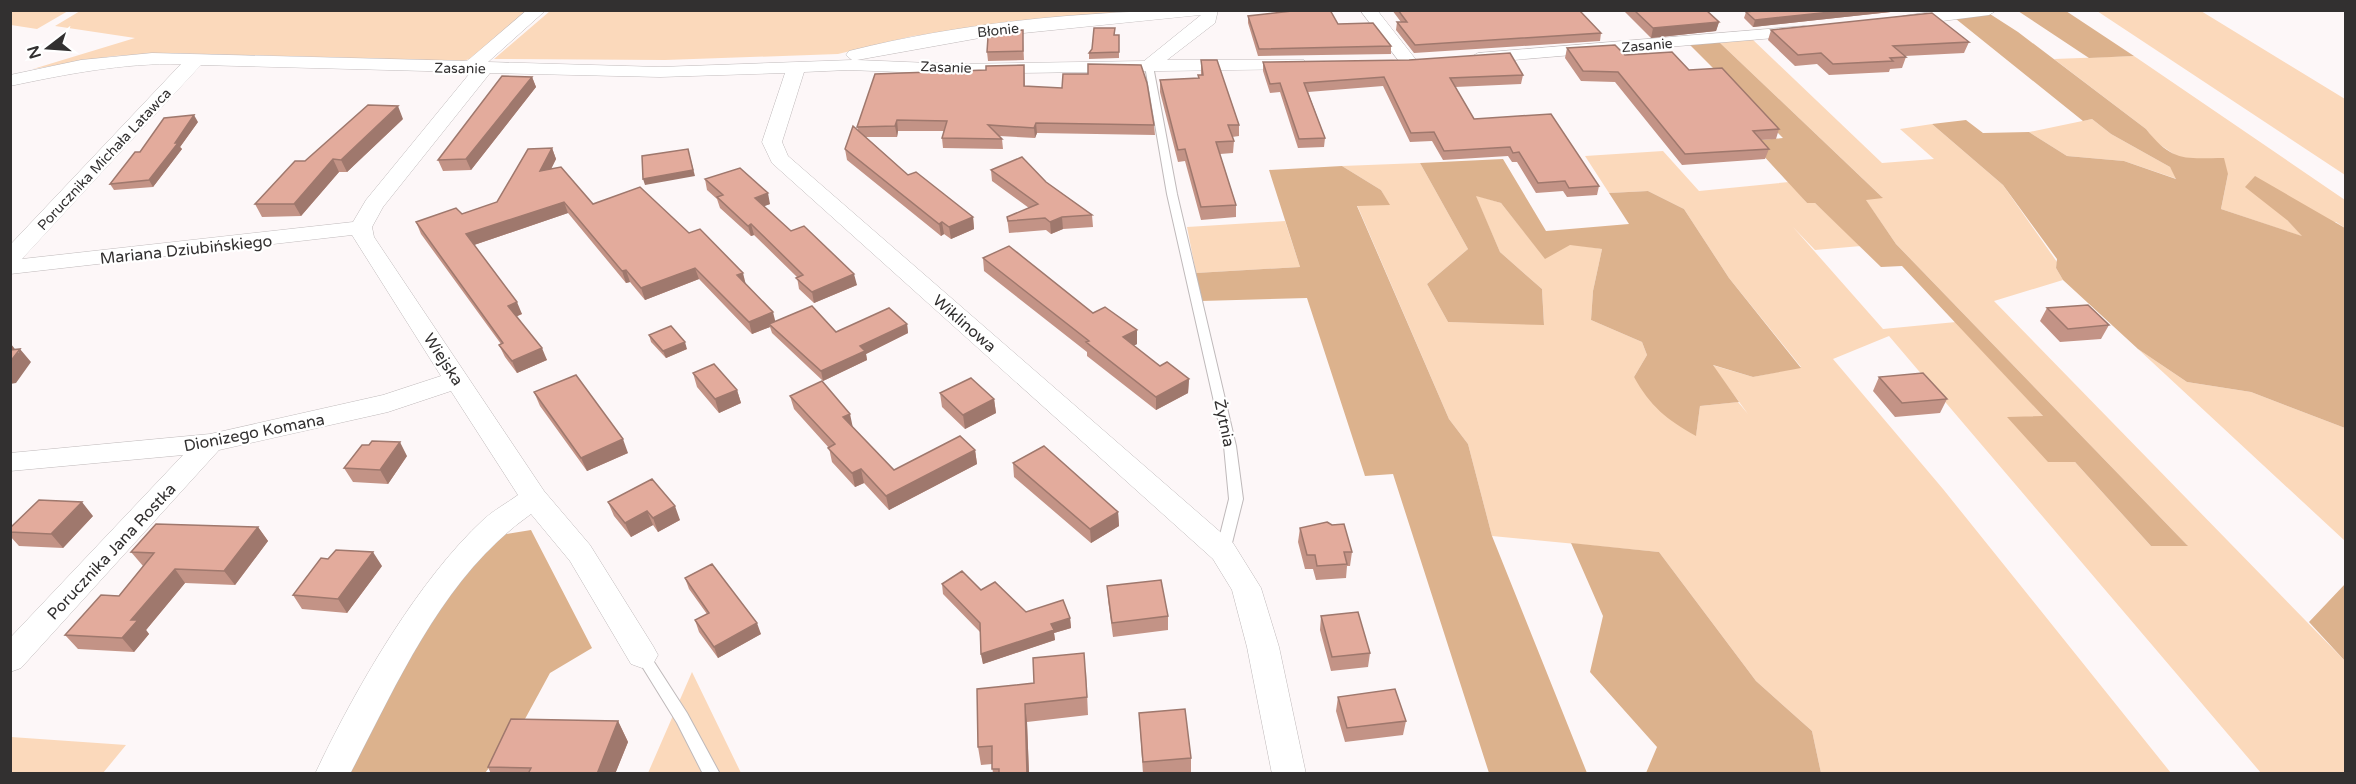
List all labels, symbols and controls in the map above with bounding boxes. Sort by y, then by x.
north arrow [18,18,78,78]
street label: Błonie [976,20,1020,41]
street label: Zasanie [1621,35,1673,56]
text: N [23,43,46,61]
street label: Zasanie [920,58,972,77]
street label: Zasanie [434,60,486,77]
street label: Porucznika Michała Latawca [34,85,175,234]
street label: Mariana Dziubińskiego [99,231,273,269]
street label: Wiklinowa [928,291,1000,357]
street label: Wiejska [419,330,467,389]
street label: Żytnia [1209,398,1239,449]
street label: Dionizego Komana [182,410,326,456]
street label: Porucznika Jana Rostka [43,479,180,624]

